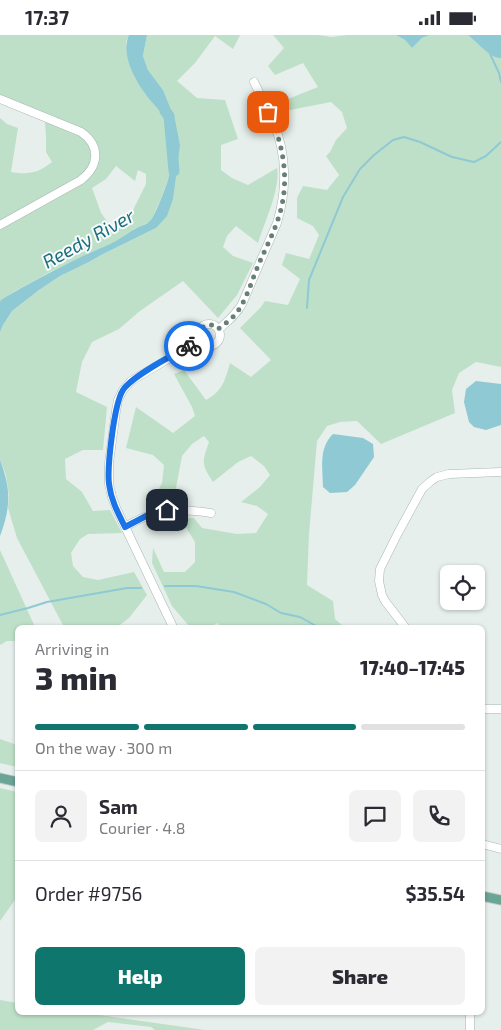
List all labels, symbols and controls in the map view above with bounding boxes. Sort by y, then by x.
text: 17:37 [25,6,69,29]
pin [247,91,289,133]
icon: bag [254,98,282,126]
water label: Reedy River [38,203,139,274]
courier [164,321,214,371]
icon: bike [175,332,203,360]
pin [146,489,188,531]
icon: home [153,496,181,524]
map controls [440,565,485,610]
button: locate [440,565,485,610]
text: Arriving in [35,639,109,658]
text: 17:40–17:45 [360,656,465,679]
text: 3 min [35,658,117,696]
text: On the way · 300 m [35,738,172,757]
button: person [35,790,87,842]
button: chat [349,790,401,842]
button: phone [413,790,465,842]
text: Sam [99,795,138,818]
text: Courier · 4.8 [99,818,186,837]
text: Order #9756 [35,882,142,905]
text: $35.54 [405,882,465,905]
button: Help [35,947,245,1005]
button: Share [255,947,465,1005]

